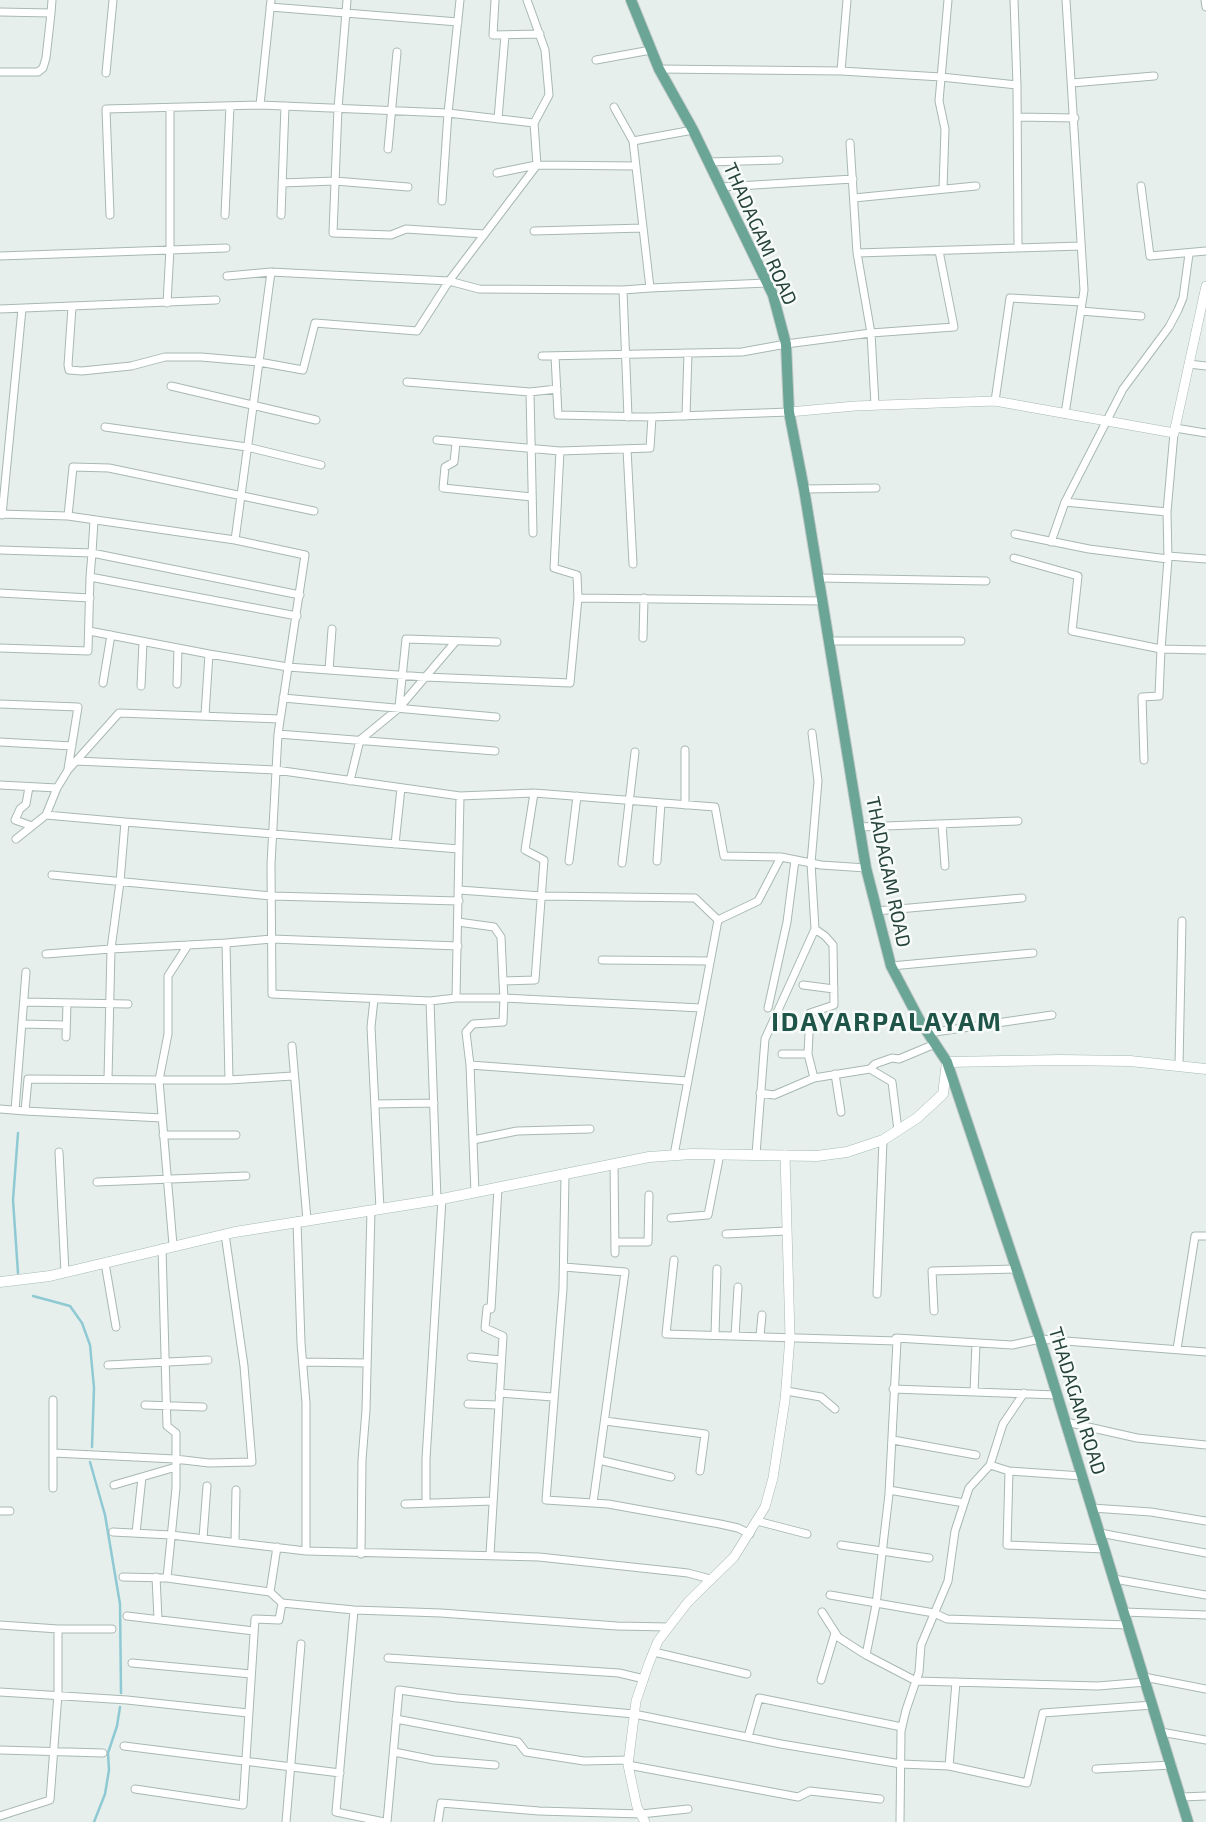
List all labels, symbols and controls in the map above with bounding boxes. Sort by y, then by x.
street label: THADAGAM ROAD [718,159,802,309]
street label: THADAGAM ROAD [861,795,915,949]
district label: IDAYARPALAYAM [773,1006,1001,1038]
street label: THADAGAM ROAD [1044,1324,1110,1478]

